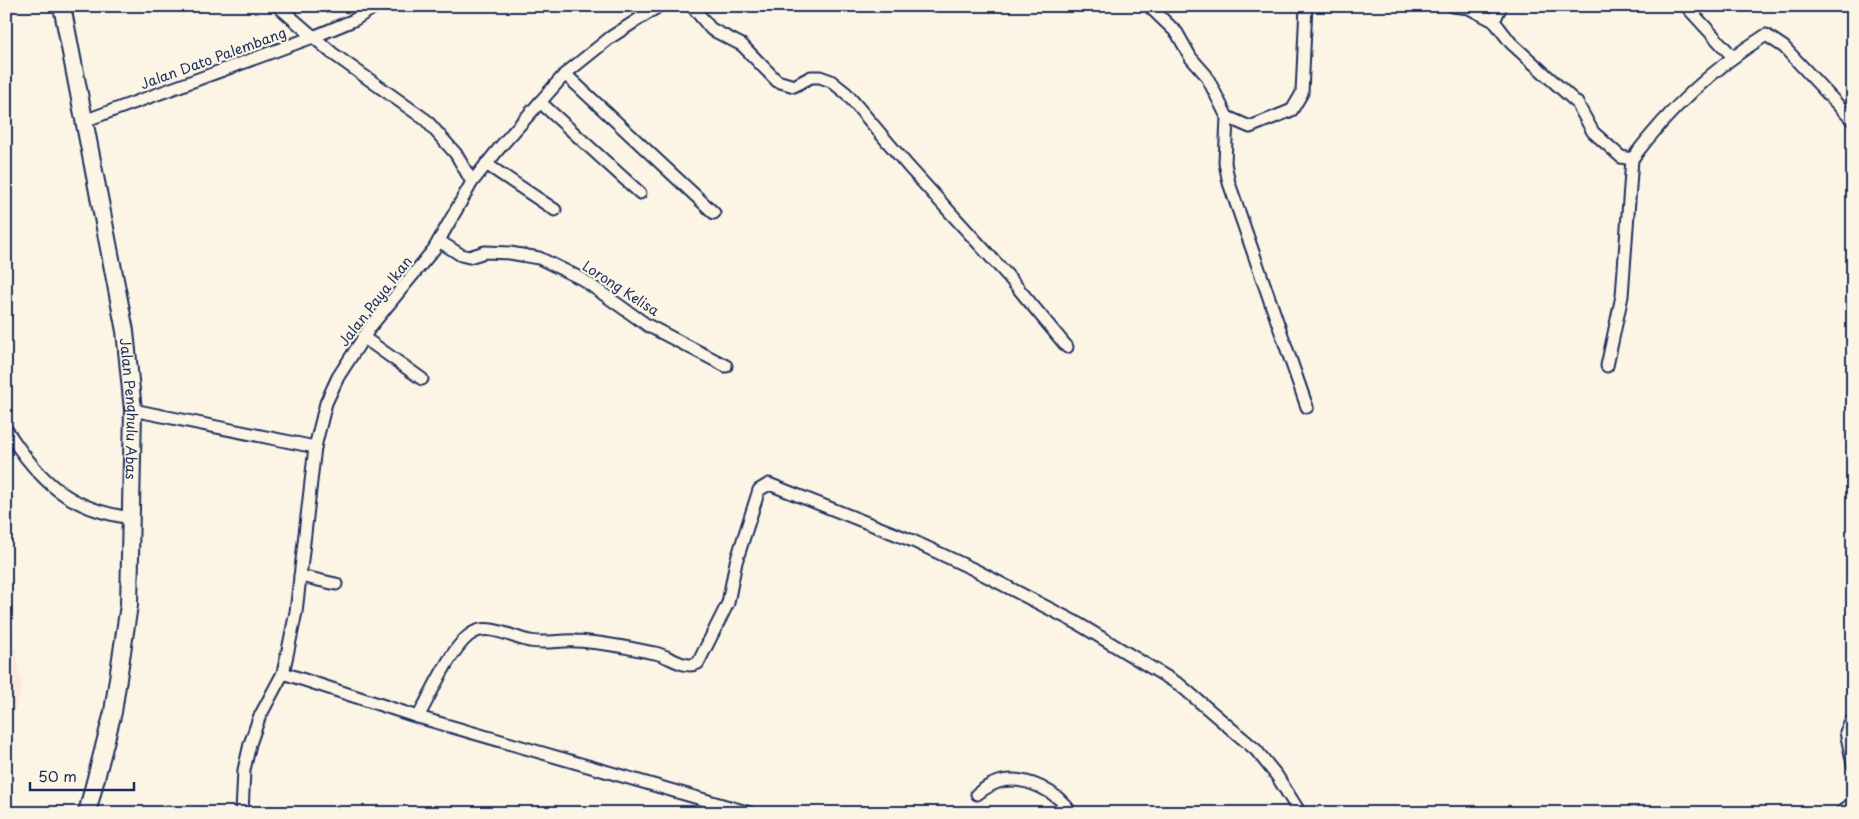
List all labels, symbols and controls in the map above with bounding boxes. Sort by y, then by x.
street label: Jalan Dato Palembang [137,22,289,94]
street label: Jalan Paya Ikan [333,251,417,351]
street label: Lorong Kelisa [579,255,664,321]
street label: Jalan Penghulu Abas [115,337,144,480]
scale bar [30,759,134,791]
text: 50 m [38,764,77,787]

